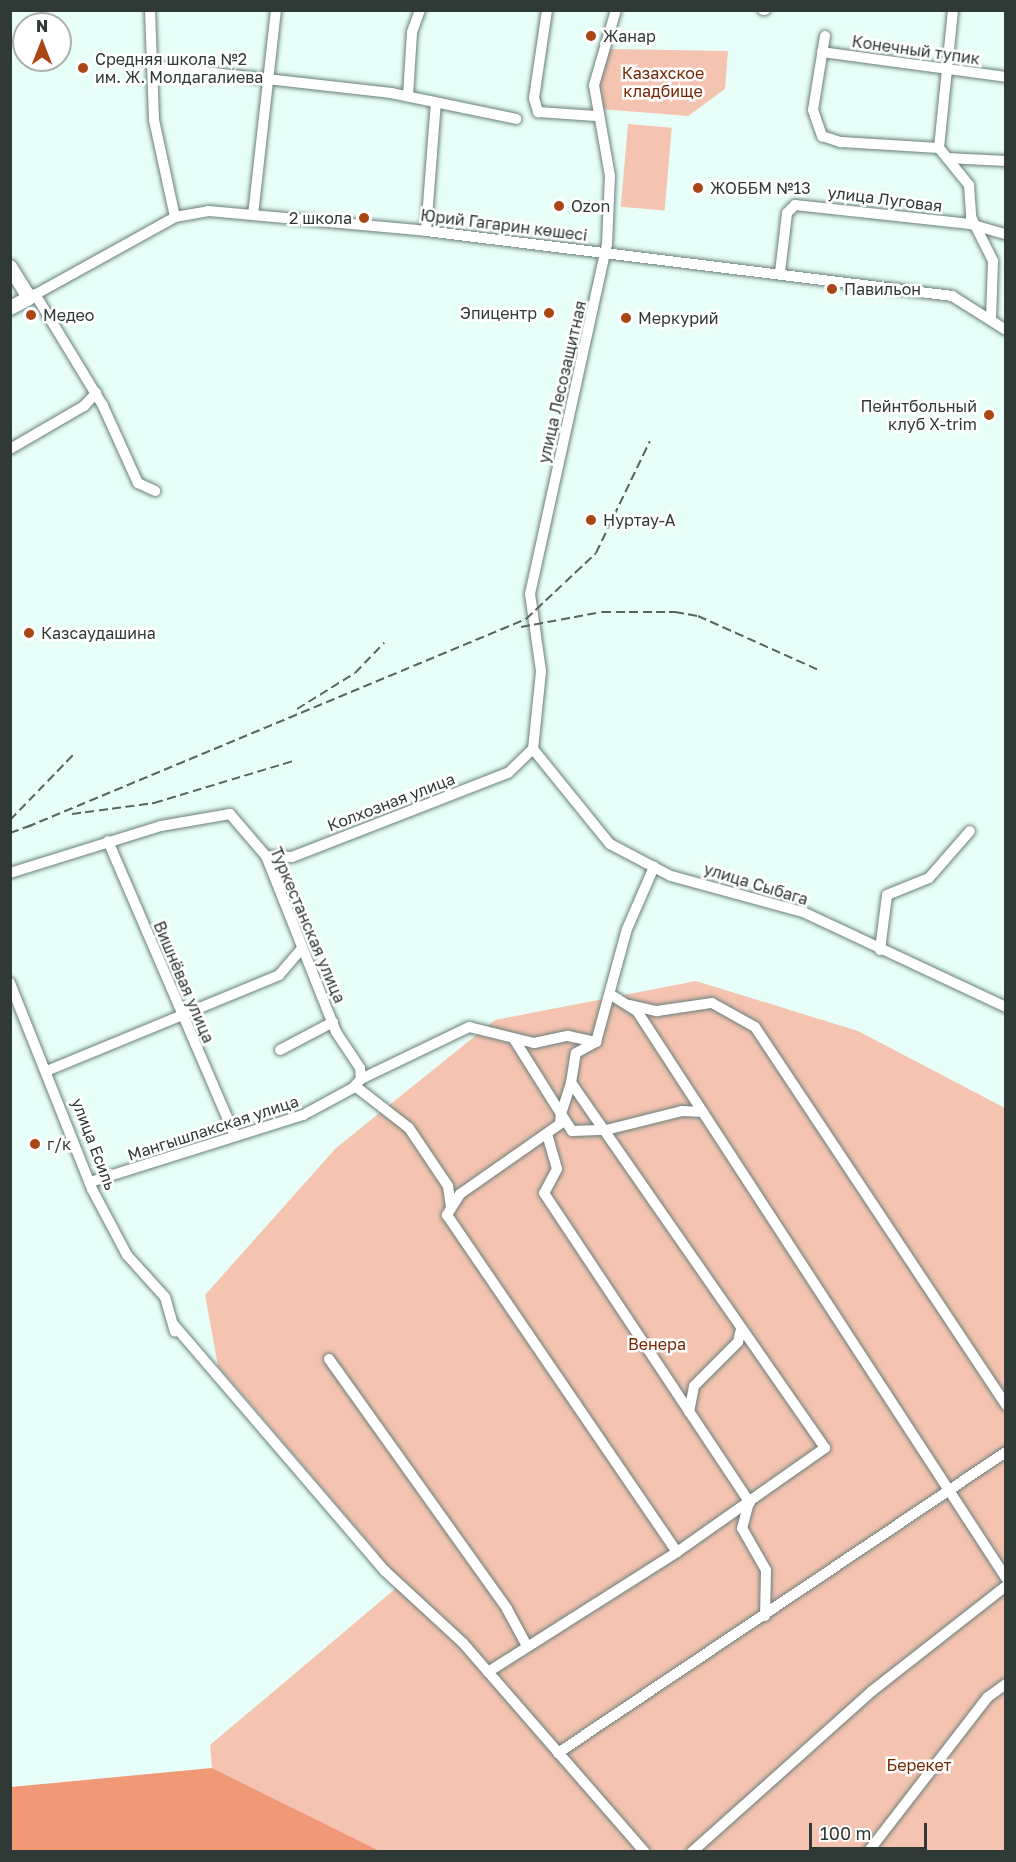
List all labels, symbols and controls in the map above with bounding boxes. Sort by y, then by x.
north arrow [12,12,72,72]
text: N [36,16,48,36]
place label: Жанар [603,26,656,46]
marker: Жанар [584,29,598,43]
street label: Конечный тупик [851,31,981,69]
place label: Средняя школа №2 им. Ж. Молдагалиева [95,49,263,87]
marker: Средняя школа №2 им. Ж. Молдагалиева [76,61,90,75]
park label: Казахское кладбище [622,63,704,101]
place label: ЖОББМ №13 [710,178,811,198]
marker: ЖОББМ №13 [691,181,705,195]
street label: улица Луговая [827,182,943,216]
place label: Ozon [571,196,610,216]
marker: Ozon [552,199,566,213]
street label: Юрий Гагарин көшесі [419,205,589,245]
place label: 2 школа [289,208,352,228]
marker: 2 школа [357,211,371,225]
place label: Павильон [844,279,921,299]
marker: Павильон [825,282,839,296]
street label: улица Лесозащитная [534,299,590,465]
place label: Эпицентр [460,303,537,323]
place label: Медео [43,305,94,325]
marker: Эпицентр [542,306,556,320]
marker: Медео [24,308,38,322]
place label: Меркурий [638,308,719,328]
marker: Меркурий [619,311,633,325]
place label: Пейнтбольный клуб X-trim [860,396,977,434]
marker: Пейнтбольный клуб X-trim [982,408,996,422]
place label: Нуртау-А [603,510,675,530]
marker: Нуртау-А [584,513,598,527]
place label: Казсаудашина [41,623,156,643]
marker: Казсаудашина [22,626,36,640]
street label: Колхозная улица [325,769,457,835]
street label: Туркестанская улица [266,844,350,1006]
street label: улица Сыбага [702,859,810,909]
street label: Вишнёвая улица [150,918,218,1046]
street label: Мангышлакская улица [125,1091,301,1165]
street label: улица Есиль [68,1095,120,1193]
place label: г/к [47,1134,71,1154]
marker: г/к [28,1137,42,1151]
park label: Венера [628,1334,686,1354]
park label: Берекет [887,1755,951,1775]
scale bar [812,1811,930,1849]
text: 100 m [820,1822,871,1844]

